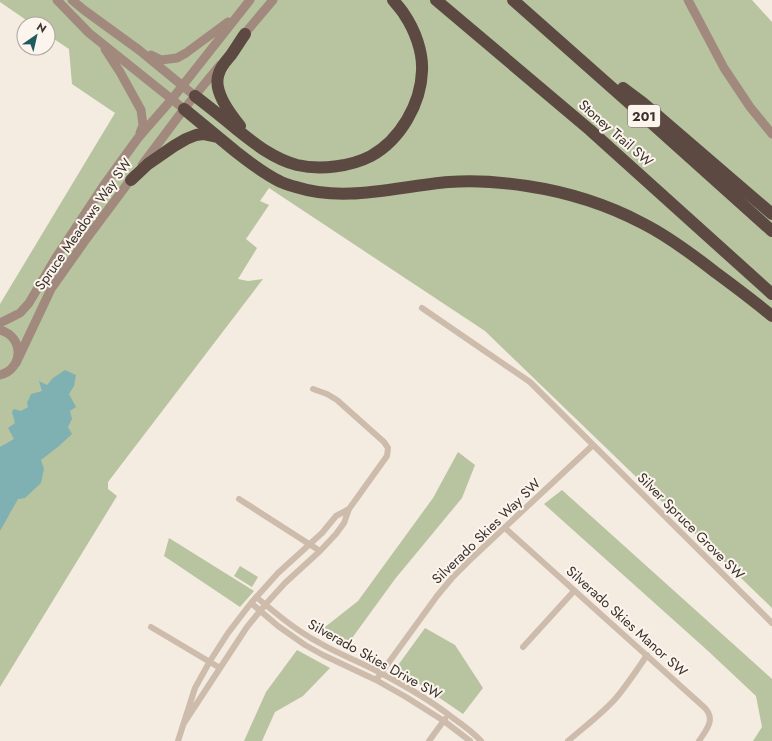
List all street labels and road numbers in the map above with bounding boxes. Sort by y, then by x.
street label: Stoney Trail SW [574,95,658,171]
road number: 201 [628,105,660,127]
street label: Spruce Meadows Way SW [30,154,136,294]
street label: Silver Spruce Grove SW [633,468,749,584]
street label: Silverado Skies Way SW [427,473,545,588]
street label: Silverado Skies Manor SW [562,561,692,681]
street label: Silverado Skies Drive SW [304,614,446,704]

